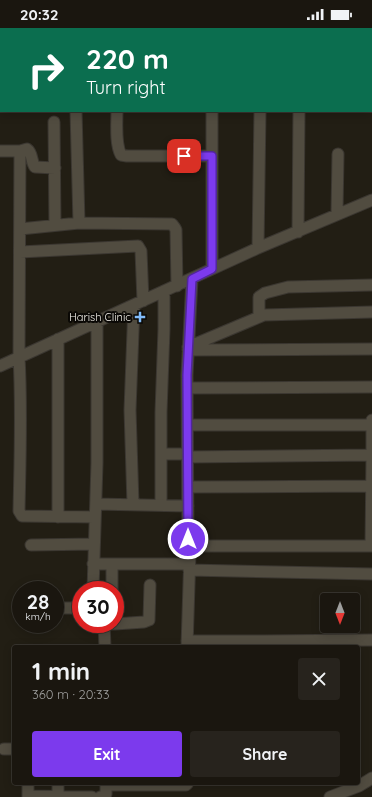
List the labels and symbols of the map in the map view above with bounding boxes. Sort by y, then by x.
pin [167,139,201,173]
place label: Harish Clinic [69,310,131,324]
marker: Harish Clinic [134,311,146,323]
position arrow [167,518,209,560]
speed limit sign: 30 [72,581,124,633]
north arrow [320,593,360,633]

